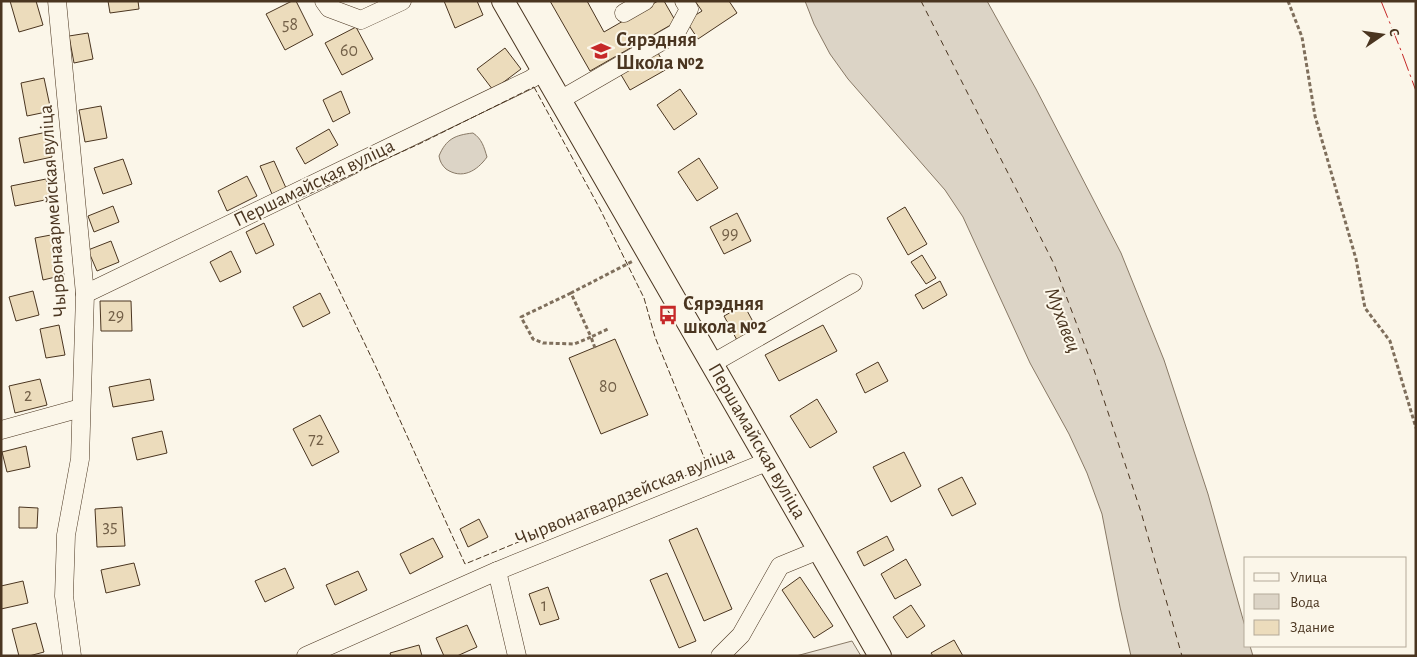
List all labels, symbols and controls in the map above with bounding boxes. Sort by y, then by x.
north arrow [1357,10,1407,60]
house number: 58 [282,16,298,34]
text: С [1386,27,1401,38]
place label: Сярэдняя Школа №2 [616,30,704,73]
school or university icon: Сярэдняя Школа №2 [590,40,612,62]
house number: 60 [340,42,358,60]
street label: Чырвонаармейская вуліца [36,104,70,318]
street label: Першамайская вуліца [230,135,398,231]
house number: 99 [722,225,738,243]
water label: Мухавец [1041,285,1085,355]
place label: Сярэдняя школа №2 [683,294,767,337]
bus stop icon: Сярэдняя школа №2 [657,304,679,326]
house number: 29 [108,307,124,325]
street label: Першамайская вуліца [704,360,810,522]
house number: 80 [599,378,617,396]
house number: 2 [24,387,32,405]
house number: 72 [308,431,324,449]
street label: Чырвонагвардзейская вуліца [512,443,738,549]
house number: 35 [103,518,117,536]
legend [1244,557,1407,647]
text: Улица [1290,570,1327,585]
text: Вода [1290,595,1320,610]
house number: 1 [541,597,547,615]
text: Здание [1290,620,1335,635]

